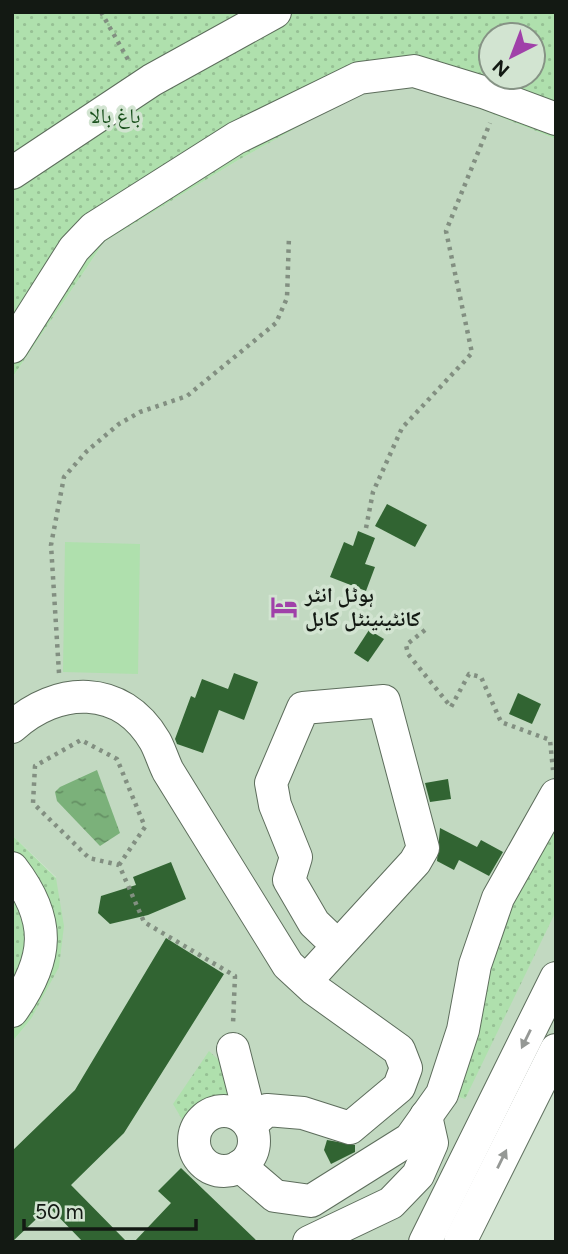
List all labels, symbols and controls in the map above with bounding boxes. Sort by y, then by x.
north arrow [477,21,547,91]
text: N [488,55,514,82]
park label: باغ بالا [90,103,140,129]
place label: ہوٹل انٹر کانٹینینٹل کابل [304,582,421,632]
hotel icon: ہوٹل انٹر کانٹینینٹل کابل [269,592,299,622]
one-way arrow [520,1029,531,1049]
one-way arrow [496,1149,507,1169]
scale bar [24,1188,196,1232]
text: 50 m [35,1199,84,1224]

